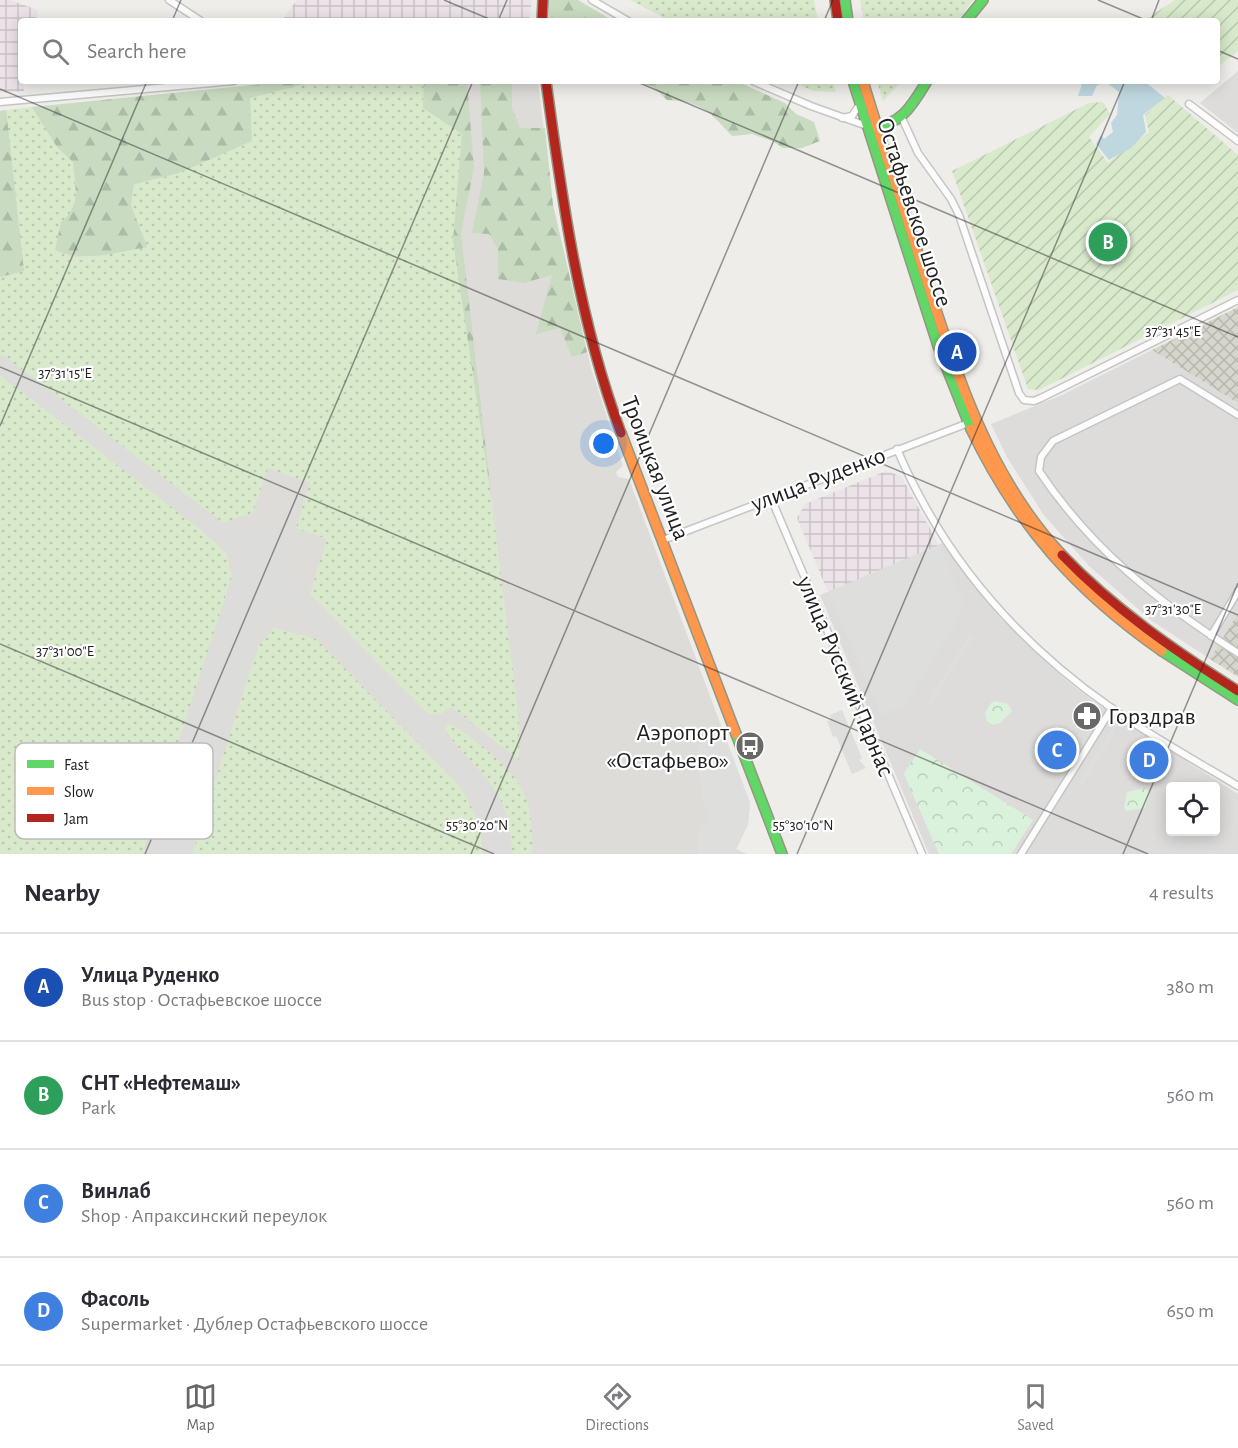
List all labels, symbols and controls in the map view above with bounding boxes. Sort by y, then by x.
search box [18,18,1220,84]
icon: search [39,35,72,68]
text: Search here [87,40,186,62]
street label: Остафьевское шоссе [872,115,956,310]
pin: B [1088,220,1128,264]
text: 37°31'45"E [1145,324,1201,339]
pin: A [938,330,976,374]
text: 37°31'15"E [38,366,92,381]
street label: Троицкая улица [617,393,694,544]
your location [589,429,618,458]
street label: улица Руденко [747,443,889,517]
street label: улица Русский Парнас [792,572,898,780]
text: 37°31'30"E [1145,602,1201,617]
text: 37°31'00"E [36,644,94,659]
pharmacy icon: Горздрав [1071,700,1103,732]
place label: Горздрав [1108,705,1196,729]
place label: Аэропорт «Остафьево» [606,721,729,773]
pin: C [1038,728,1076,772]
bus stop icon: Аэропорт «Остафьево» [734,730,766,762]
pin: D [1130,738,1168,783]
legend [15,743,213,839]
text: Fast [64,757,89,773]
map controls [1166,782,1220,836]
button: locate [1166,782,1220,836]
text: Slow [64,784,94,800]
text: Jam [64,811,89,827]
text: 55°30'20"N [446,818,508,833]
text: 55°30'10"N [772,818,834,833]
text: Nearby [24,880,100,906]
text: 4 results [1149,883,1214,903]
text: Улица Руденко [81,964,219,986]
text: A [38,977,50,997]
text: 380 m [1166,977,1214,997]
text: Bus stop · Остафьевское шоссе [81,990,322,1010]
text: СНТ «Нефтемаш» [81,1072,241,1094]
text: B [38,1085,49,1105]
text: 560 m [1166,1085,1214,1105]
text: Park [81,1098,116,1118]
text: Винлаб [81,1180,151,1202]
text: C [38,1193,49,1213]
text: 560 m [1166,1193,1214,1213]
text: Shop · Апраксинский переулок [81,1206,327,1226]
text: Фасоль [81,1288,149,1310]
text: D [37,1301,50,1321]
text: 650 m [1166,1301,1214,1321]
text: Supermarket · Дублер Остафьевского шоссе [81,1314,428,1334]
tab: Map [184,1380,217,1435]
tab: Directions [585,1380,649,1435]
tab: Saved [1017,1380,1054,1435]

